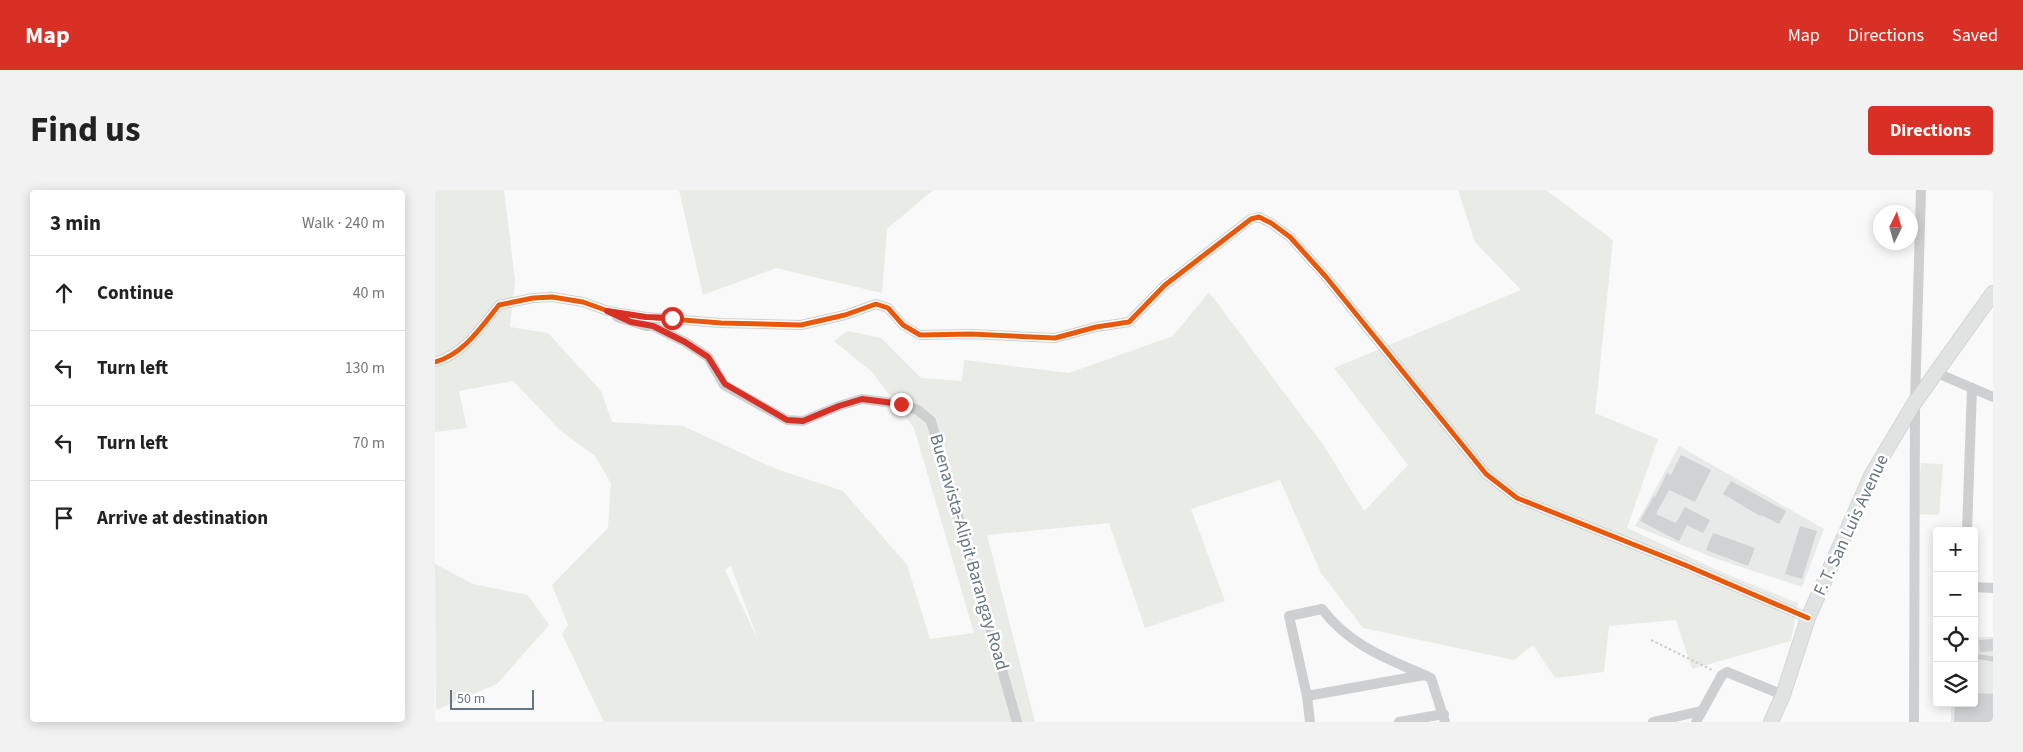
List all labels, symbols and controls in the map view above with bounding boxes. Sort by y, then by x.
text: Map [25,18,70,53]
text: Map [1788,23,1820,48]
text: Directions [1848,23,1924,48]
text: Saved [1952,23,1998,48]
text: Find us [30,105,140,155]
button: Directions [1868,106,1993,155]
north arrow [1873,205,1918,250]
text: 3 min [50,208,101,238]
text: Walk · 240 m [302,212,385,234]
icon: ahead [50,279,78,307]
text: Continue [97,280,174,307]
text: 40 m [353,282,385,304]
route start [661,307,684,330]
icon: left [50,354,78,382]
text: Turn left [97,355,168,382]
text: 130 m [345,357,385,379]
route end [890,393,913,416]
icon: left [50,429,78,457]
text: Turn left [97,430,168,457]
street label: Buenavista-Alipit Barangay Road [923,431,1015,673]
text: 70 m [353,432,385,454]
street label: F. T. San Luis Avenue [1807,450,1895,600]
icon: arrive [50,504,78,532]
text: Arrive at destination [97,505,268,532]
map controls [1933,527,1978,707]
button: + [1933,527,1978,572]
button: − [1933,572,1978,617]
button: locate [1933,617,1978,662]
button: layers [1933,662,1978,707]
scale bar [450,687,534,710]
text: 50 m [457,689,485,709]

